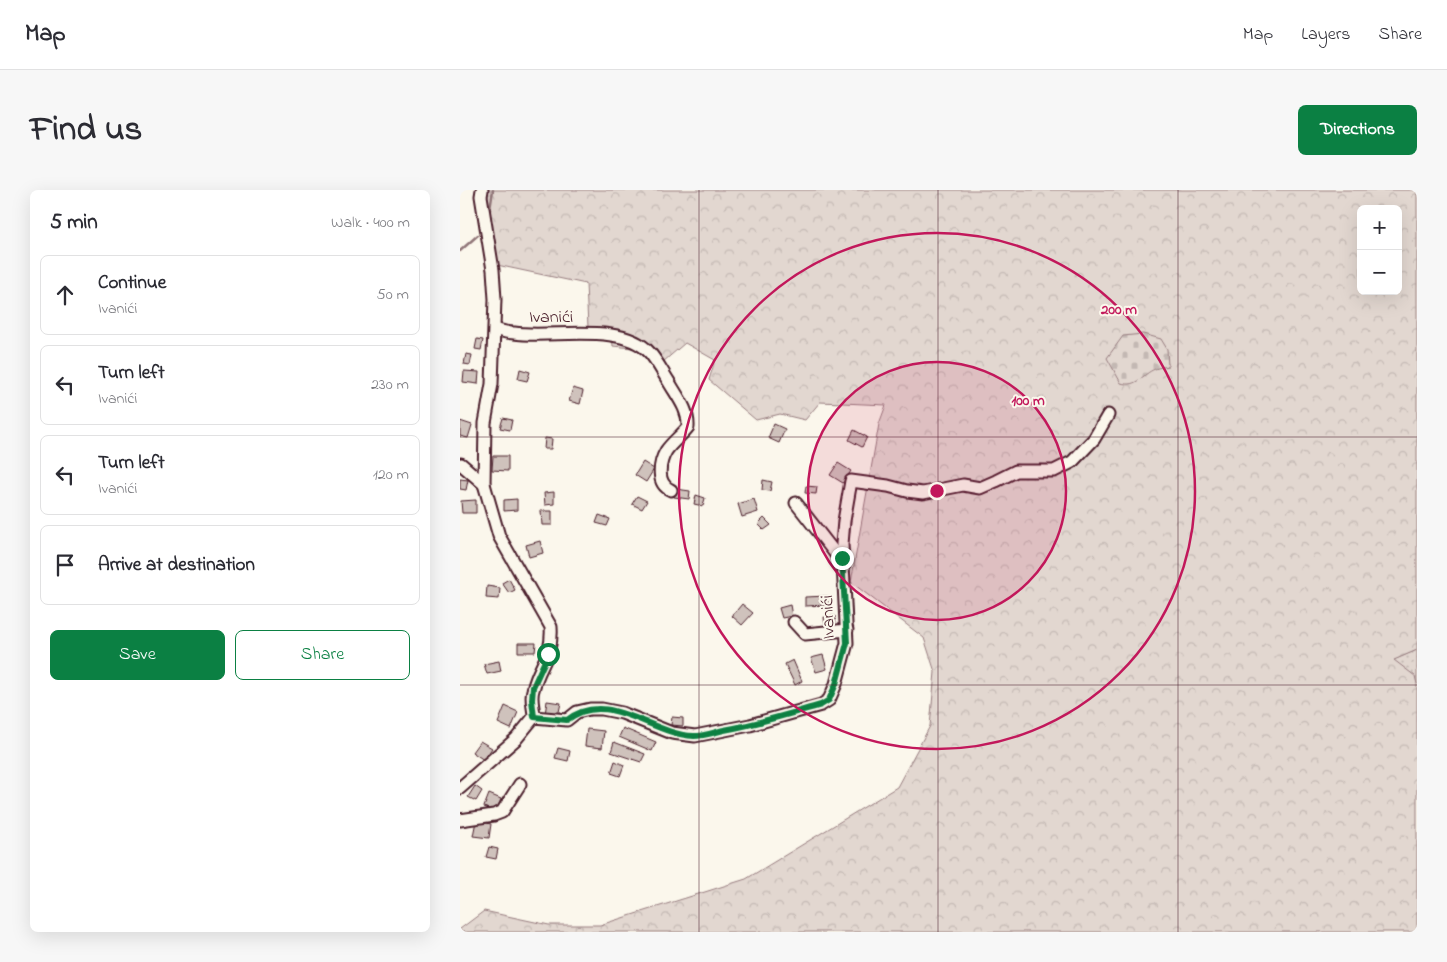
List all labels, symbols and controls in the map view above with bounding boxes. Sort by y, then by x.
text: Map [25,17,66,52]
text: Map [1243,22,1273,48]
text: Layers [1301,22,1351,48]
text: Share [1379,22,1422,48]
text: Find us [30,105,142,156]
button: Directions [1298,105,1417,155]
map controls [1357,205,1402,295]
button: + [1357,205,1402,250]
text: 5 min [50,208,98,238]
text: Walk · 400 m [331,211,410,235]
button: − [1357,250,1402,295]
text: Continue [98,270,166,297]
icon: ahead [51,281,79,309]
text: 50 m [377,283,409,307]
text: Ivanići [98,297,137,321]
text: 200 m [1100,299,1137,321]
street label: Ivanići [529,305,573,331]
text: Turn left [98,360,165,387]
icon: left [51,371,79,399]
text: 230 m [371,373,409,397]
text: Ivanići [98,387,137,411]
text: 100 m [1011,390,1045,412]
text: Turn left [98,450,165,477]
icon: left [51,461,79,489]
text: 120 m [373,463,409,487]
text: Ivanići [98,477,137,501]
centre of rings [928,482,946,500]
route end [831,547,854,570]
icon: arrive [51,551,79,579]
text: Arrive at destination [98,552,255,579]
street label: Ivanići [815,594,843,639]
button: Save [50,630,225,680]
button: Share [235,630,410,680]
route start [537,643,560,666]

